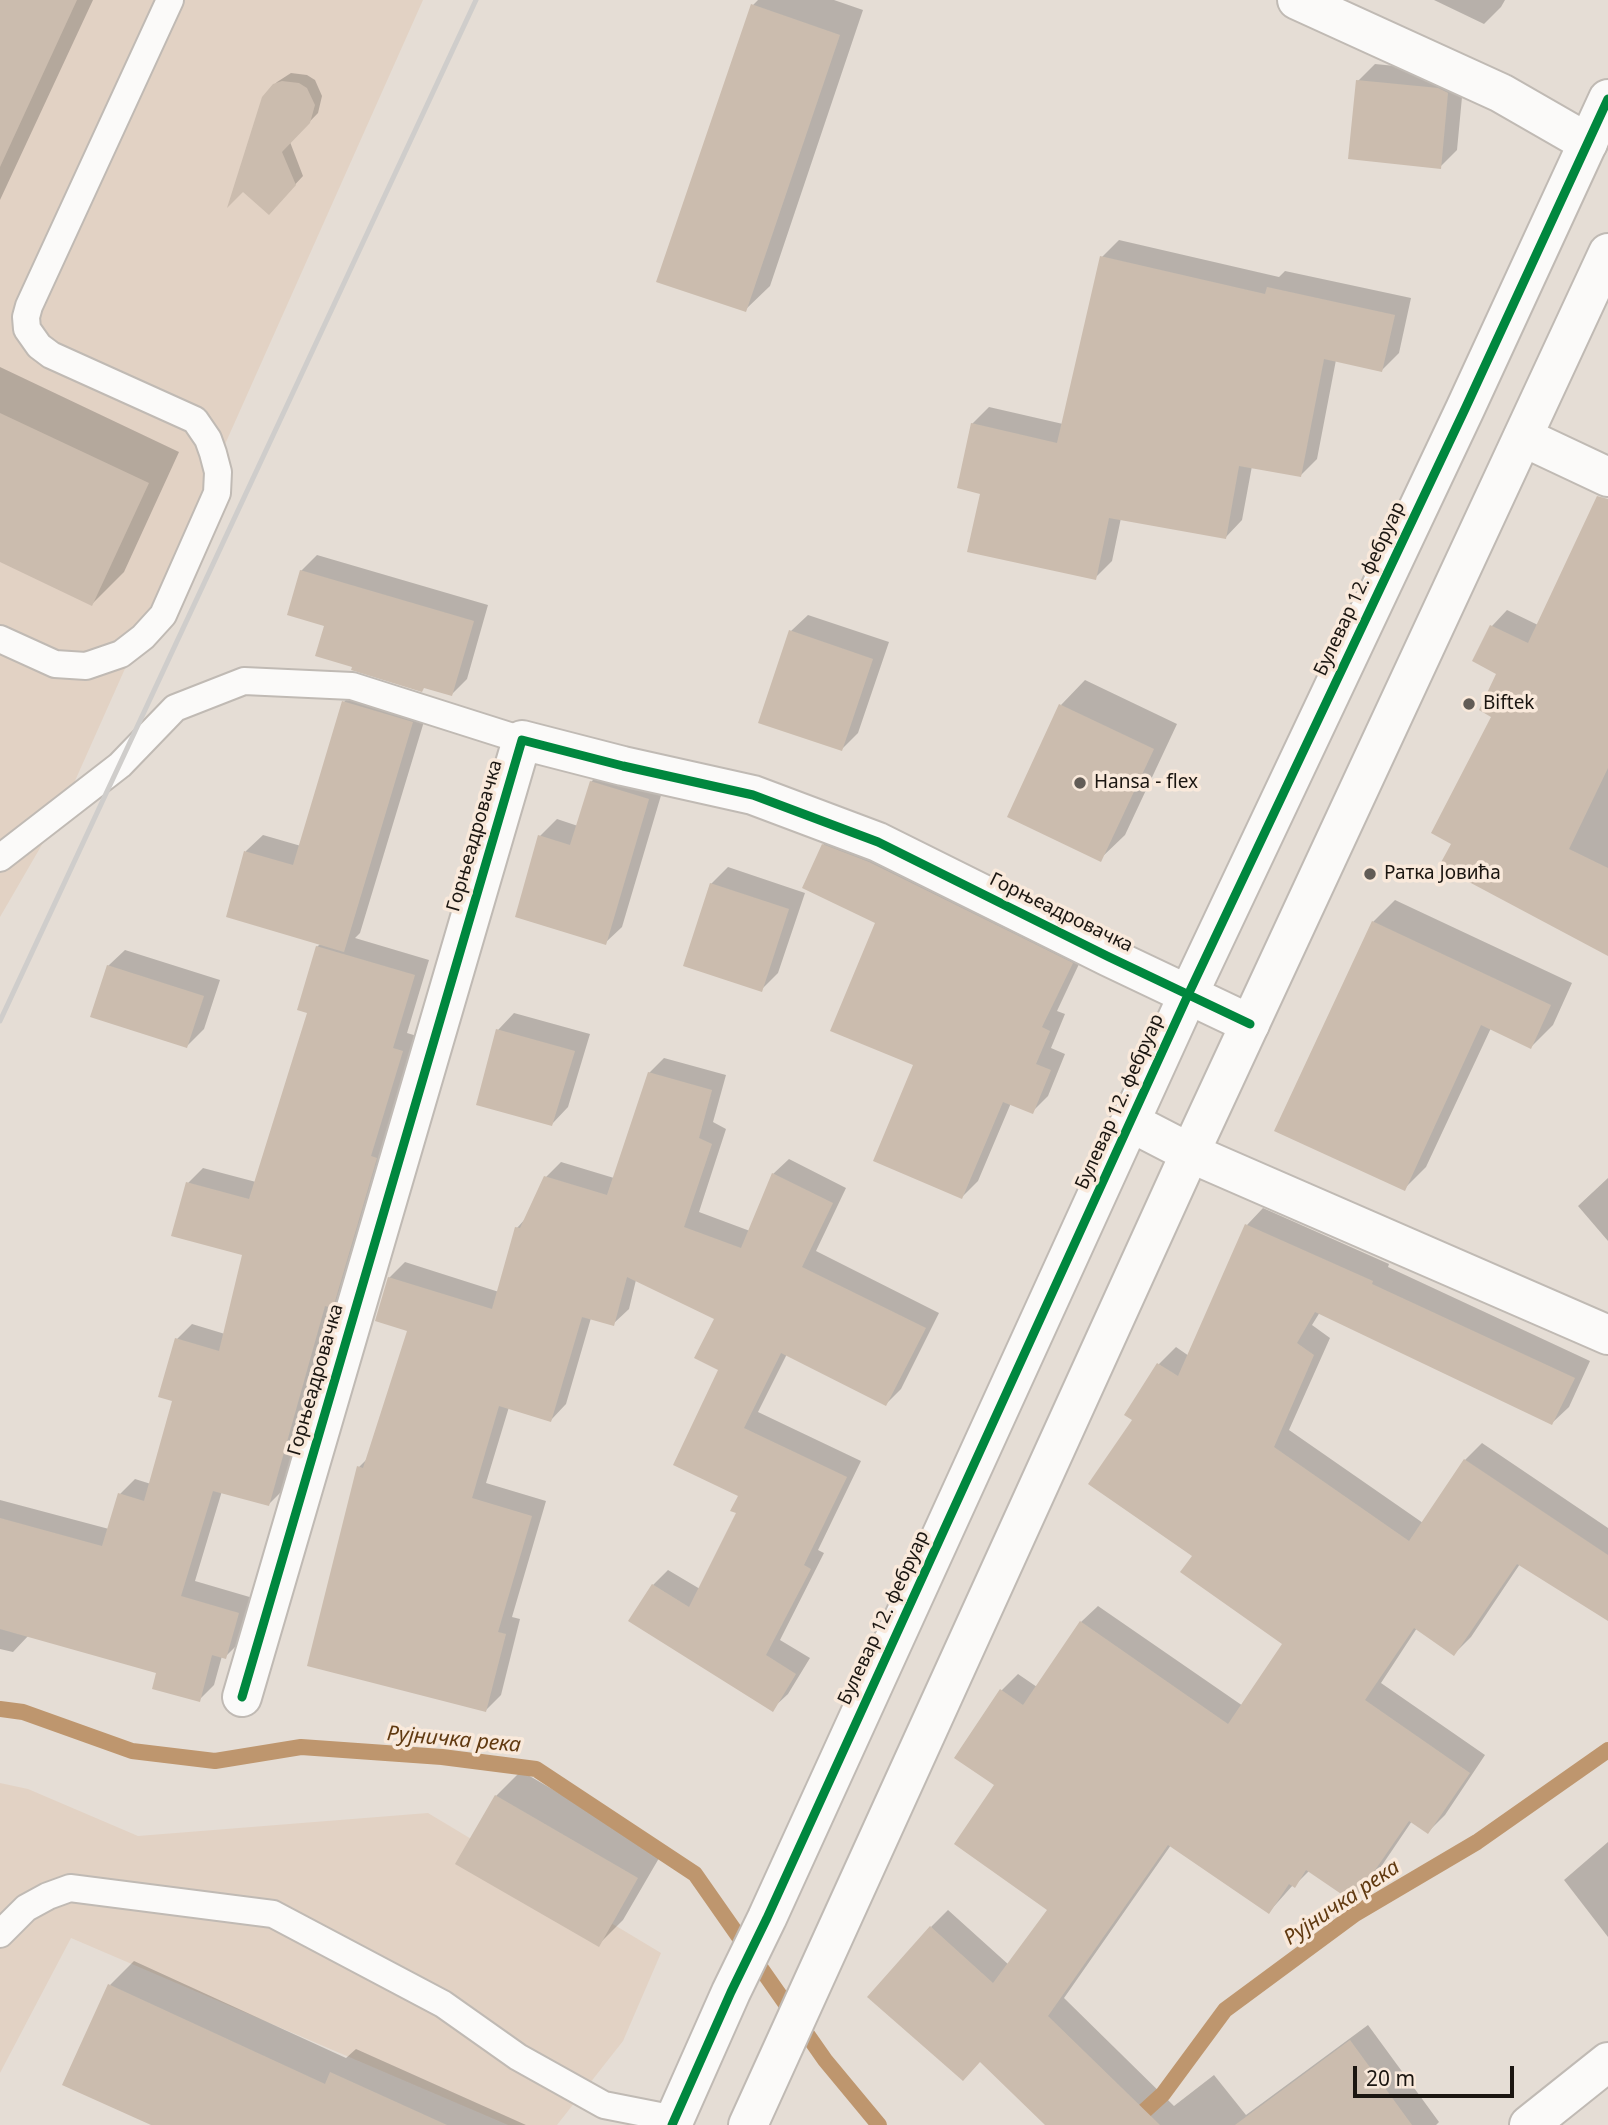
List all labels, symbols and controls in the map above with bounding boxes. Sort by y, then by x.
street label: Булевар 12. фебруар [1310,498,1410,680]
place label: Biftek [1483,693,1535,715]
marker: Biftek [1461,696,1477,712]
street label: Горњеадровачка [442,757,508,915]
place label: Hansa - flex [1094,772,1198,794]
marker: Hansa - flex [1072,775,1088,791]
place label: Ратка Јовића [1384,863,1501,885]
marker: Ратка Јовића [1362,866,1378,882]
street label: Горњеадровачка [986,868,1136,958]
street label: Булевар 12. фебруар [1071,1011,1169,1193]
street label: Горњеадровачка [283,1301,349,1459]
street label: Булевар 12. фебруар [834,1527,934,1709]
water label: Рујничка река [386,1722,522,1758]
water label: Рујничка река [1279,1855,1405,1951]
scale bar [1356,2052,1517,2096]
text: 20 m [1366,2064,1415,2092]

